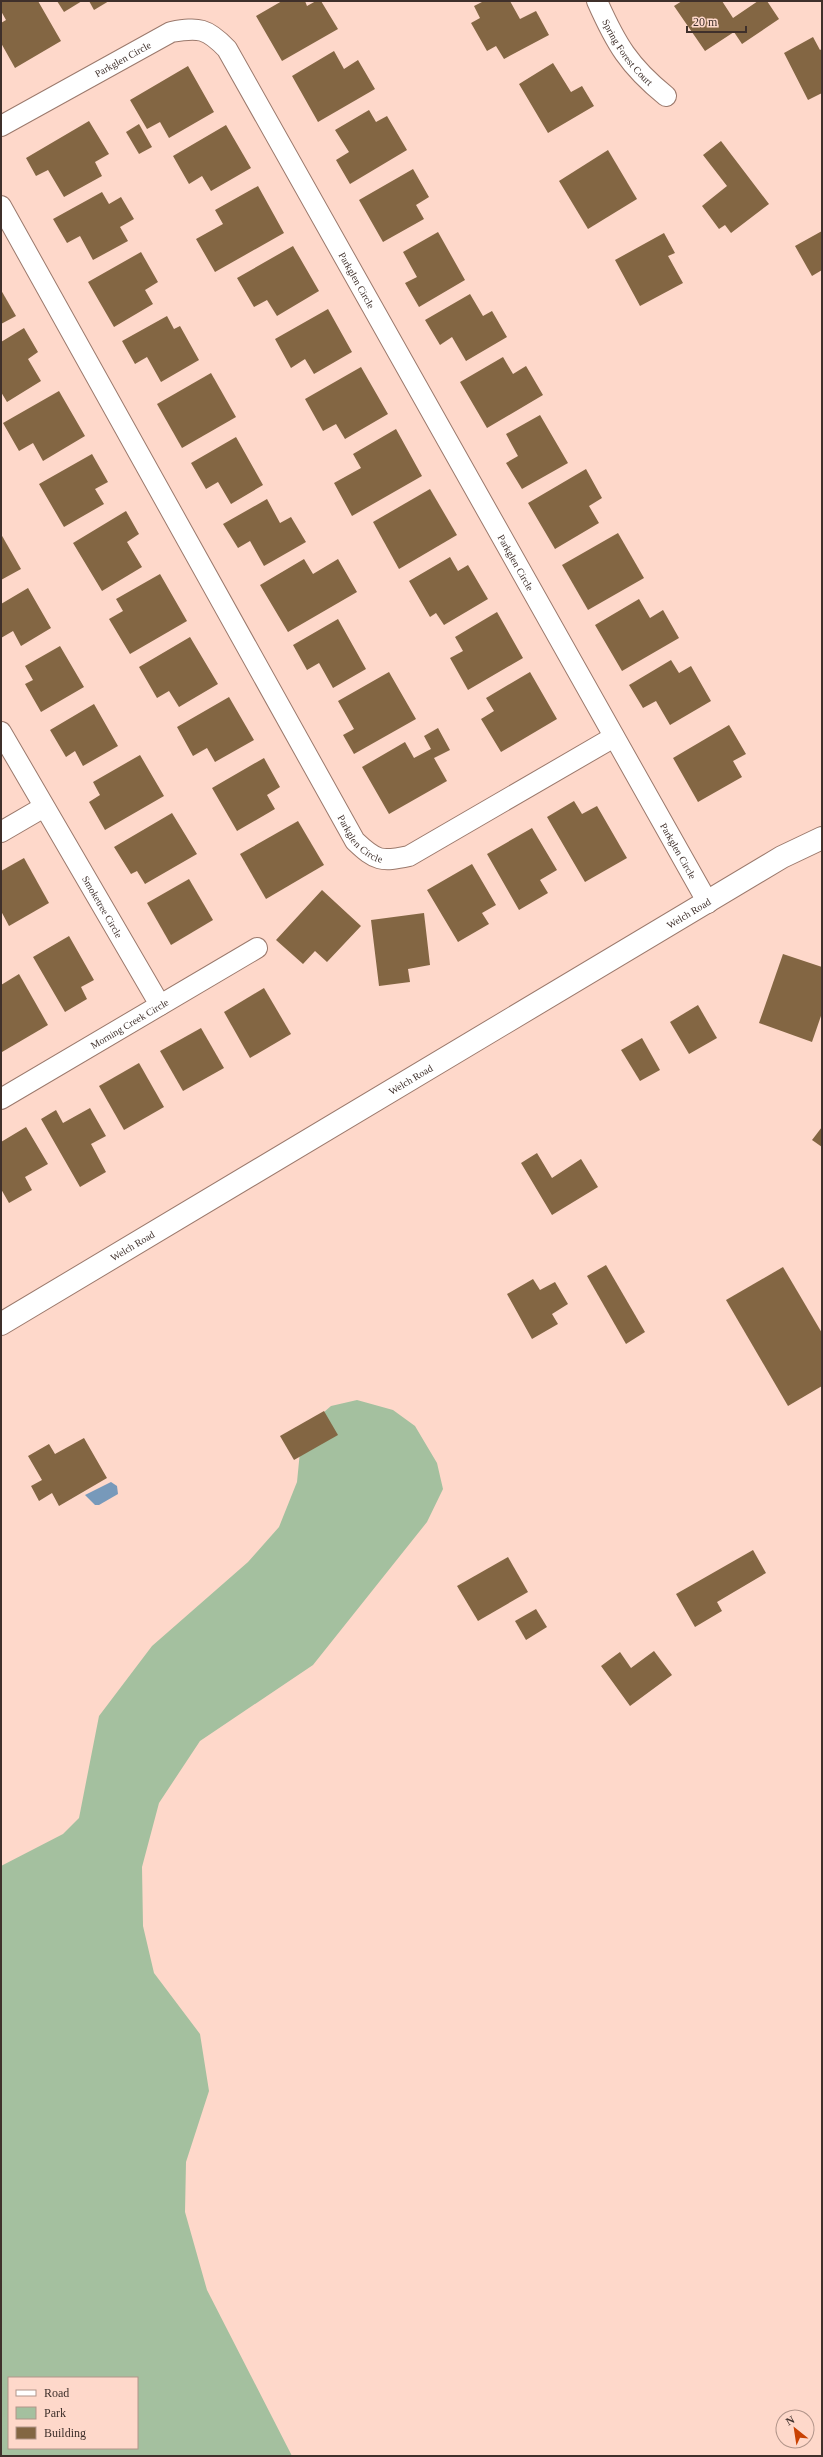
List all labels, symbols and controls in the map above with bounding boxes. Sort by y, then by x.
scale bar [687,8,746,34]
text: 20 m [693,15,718,29]
street label: Spring Forest Court [600,17,655,88]
street label: Parkglen Circle [93,39,153,79]
street label: Parkglen Circle [337,250,377,311]
street label: Parkglen Circle [496,533,536,593]
street label: Parkglen Circle [335,813,384,865]
street label: Parkglen Circle [658,821,699,881]
street label: Smoketree Circle [80,874,125,940]
street label: Welch Road [665,896,713,931]
street label: Morning Creek Circle [89,996,171,1051]
street label: Welch Road [387,1062,434,1097]
street label: Welch Road [109,1229,156,1263]
legend [8,2377,138,2449]
text: Road [44,2386,69,2400]
text: Park [44,2406,66,2420]
north arrow [775,2409,815,2449]
text: N [784,2413,796,2428]
text: Building [44,2426,86,2440]

